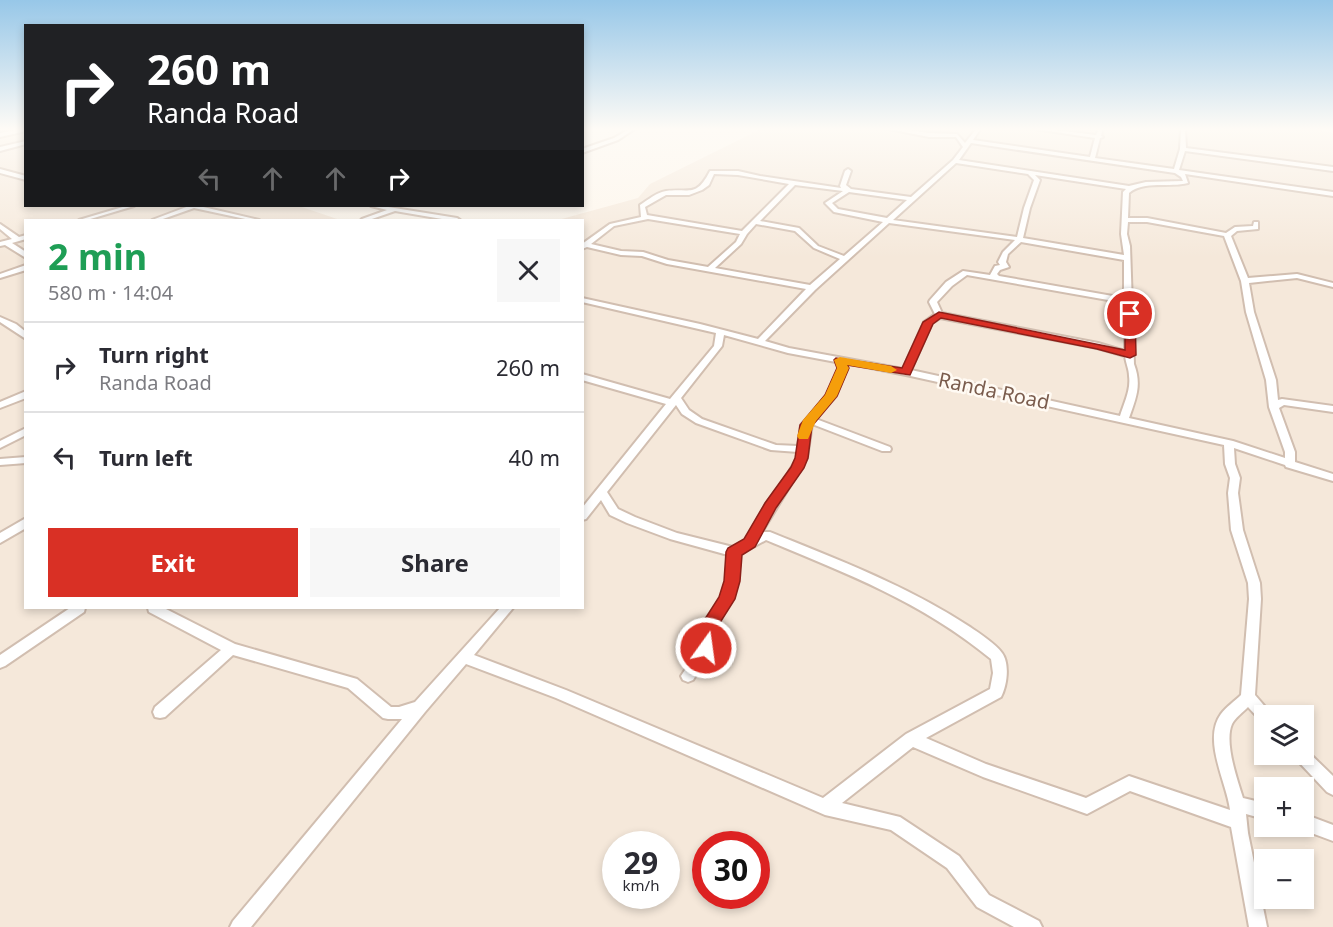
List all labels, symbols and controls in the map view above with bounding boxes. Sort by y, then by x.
text: 260 m [147,40,271,97]
icon: right [48,48,126,126]
text: Randa Road [147,94,299,131]
icon: left [193,162,226,195]
icon: ahead [256,162,289,195]
icon: ahead [319,162,352,195]
icon: right [382,162,415,195]
text: 2 min [48,232,147,281]
button: close [497,239,560,302]
text: 580 m · 14:04 [48,279,173,306]
pin [1104,288,1155,339]
icon: arrive [1113,297,1146,330]
text: Turn right [99,339,209,369]
icon: right [48,351,81,384]
text: 260 m [496,352,560,382]
street label: Randa Road [936,366,1052,415]
text: Randa Road [99,369,212,396]
icon: left [48,441,81,474]
text: Turn left [99,442,193,472]
text: 40 m [509,442,560,472]
button: Exit [48,528,298,597]
button: Share [310,528,560,597]
position arrow [674,616,738,680]
map controls [1254,705,1314,909]
button: layers [1254,705,1314,765]
button: + [1254,777,1314,837]
speed limit sign: 30 [692,831,770,909]
text: 29 [624,842,658,883]
button: − [1254,849,1314,909]
text: km/h [623,875,659,895]

